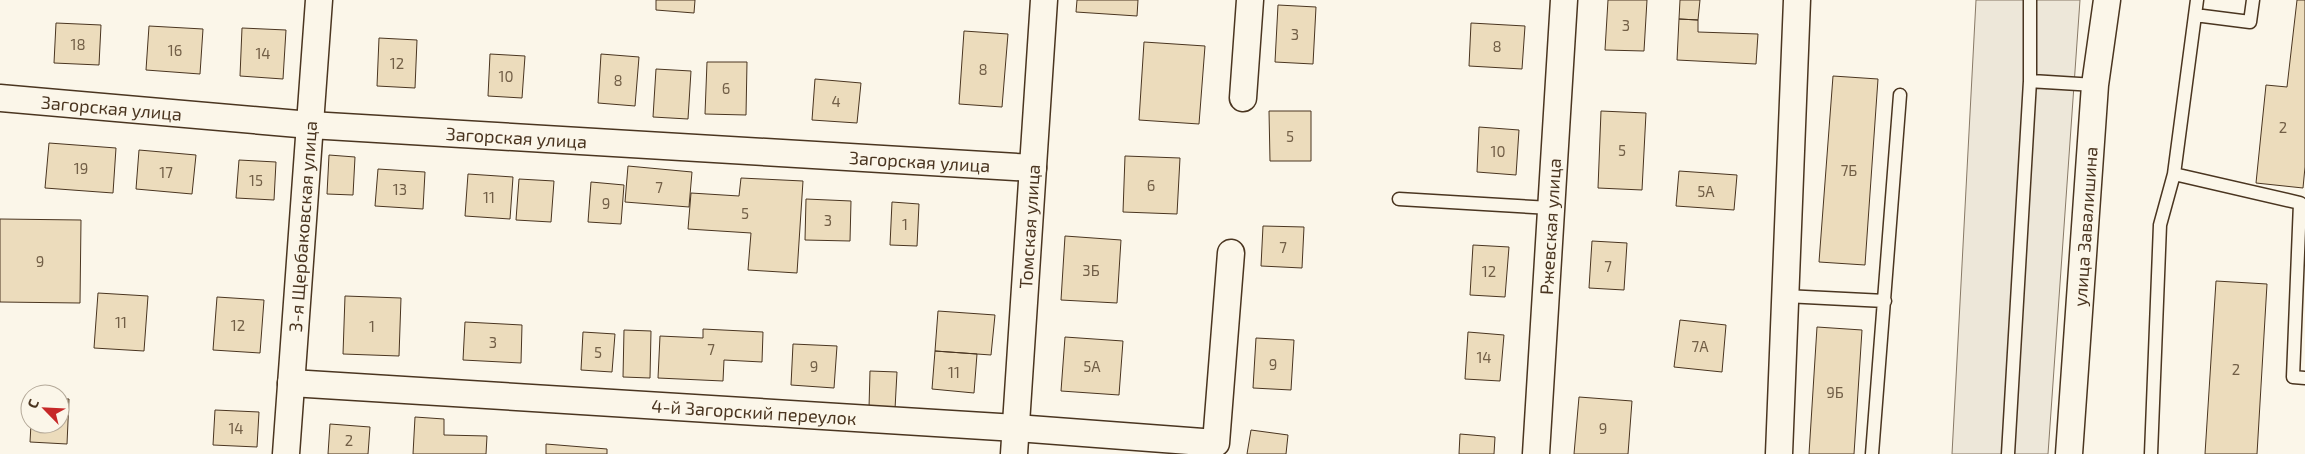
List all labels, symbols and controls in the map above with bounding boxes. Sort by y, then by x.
house number: 3 [1622,16,1630,34]
house number: 3 [1291,25,1299,43]
house number: 18 [70,35,86,53]
house number: 8 [1492,37,1502,55]
house number: 16 [168,41,182,59]
house number: 14 [255,44,271,62]
house number: 12 [390,54,404,72]
house number: 8 [978,60,988,78]
house number: 10 [498,67,514,85]
house number: 8 [613,71,623,89]
house number: 6 [722,79,730,97]
street label: Загорская улица [40,91,183,125]
house number: 4 [831,92,841,110]
house number: 2 [2279,118,2287,136]
street label: 3-я Щербаковская улица [284,120,321,333]
street label: Загорская улица [445,122,588,152]
house number: 5 [1286,127,1294,145]
house number: 5 [1618,141,1626,159]
house number: 10 [1490,142,1506,160]
street label: Загорская улица [849,146,991,176]
street label: улица Завалишина [2068,146,2102,307]
street label: Ржевская улица [1535,157,1565,295]
house number: 19 [74,159,88,177]
house number: 7Б [1841,161,1857,179]
house number: 17 [159,163,173,181]
street label: Томская улица [1014,164,1044,289]
house number: 15 [249,171,263,189]
house number: 6 [1147,176,1155,194]
house number: 7 [655,178,663,196]
house number: 13 [393,180,407,198]
house number: 5А [1697,182,1715,200]
house number: 11 [483,188,495,206]
house number: 9 [602,194,610,212]
house number: 5 [741,204,749,222]
house number: 3 [824,211,832,229]
house number: 1 [902,215,908,233]
house number: 7 [1279,238,1287,256]
house number: 9 [36,252,44,270]
house number: 7 [1604,257,1612,275]
house number: 3Б [1082,261,1100,279]
house number: 12 [1482,262,1496,280]
house number: 11 [115,313,127,331]
house number: 12 [231,316,245,334]
house number: 1 [369,317,375,335]
house number: 3 [489,333,497,351]
house number: 7А [1691,337,1709,355]
house number: 7 [707,340,715,358]
house number: 5 [594,343,602,361]
house number: 14 [1476,348,1492,366]
house number: 9 [1269,355,1277,373]
house number: 9 [810,357,818,375]
house number: 5А [1083,357,1101,375]
house number: 2 [2232,360,2240,378]
house number: 11 [948,363,960,381]
house number: 9Б [1826,383,1844,401]
north arrow [20,384,70,434]
street label: 4-й Загорский переулок [651,394,858,429]
text: С [23,396,42,411]
house number: 14 [228,419,244,437]
house number: 9 [1599,419,1607,437]
house number: 2 [345,431,353,449]

